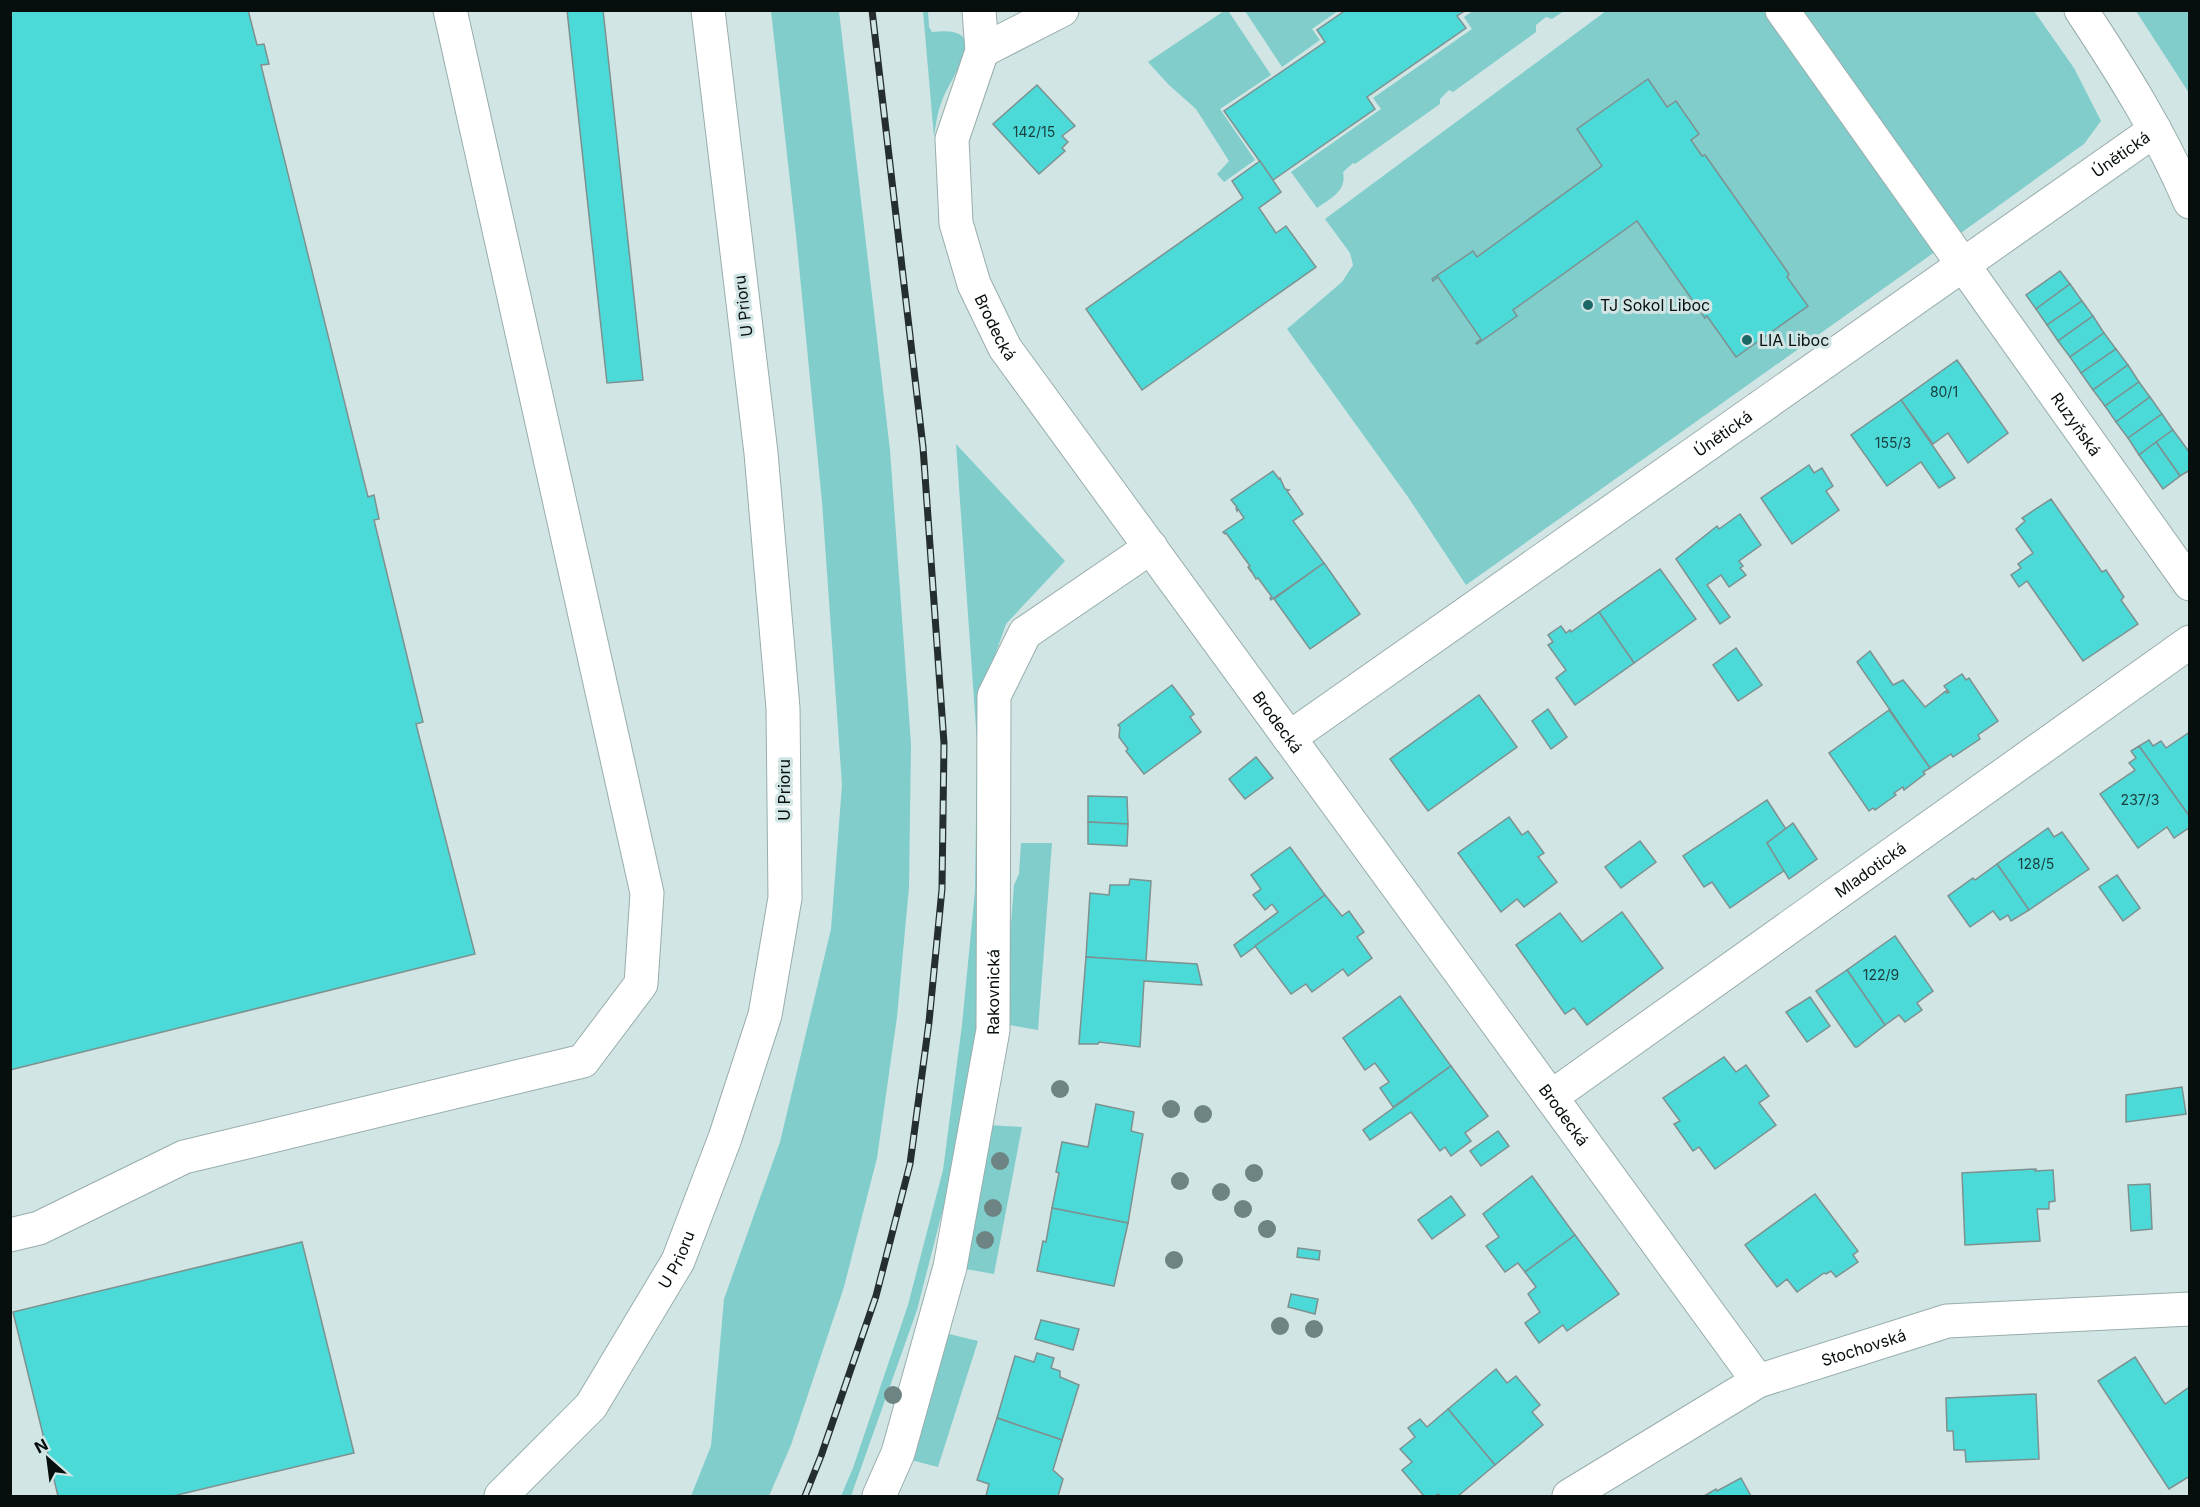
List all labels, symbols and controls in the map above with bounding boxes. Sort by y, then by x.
house number: 142/15 [1013,123,1055,140]
street label: Únětická [2087,127,2154,182]
street label: U Prioru [729,274,757,338]
street label: Brodecká [970,291,1021,364]
place label: TJ Sokol Liboc [1600,295,1710,315]
marker: TJ Sokol Liboc [1581,298,1595,312]
place label: LIA Liboc [1759,330,1829,350]
marker: LIA Liboc [1740,333,1754,347]
house number: 80/1 [1930,383,1958,400]
street label: Ruzyňská [2047,388,2105,460]
street label: Únětická [1690,406,1756,461]
house number: 155/3 [1875,434,1911,451]
street label: Brodecká [1249,687,1307,757]
street label: U Prioru [774,759,794,821]
house number: 237/3 [2121,791,2159,808]
street label: Mladotická [1831,837,1910,902]
house number: 128/5 [2018,855,2054,872]
street label: Rakovnická [983,949,1003,1035]
house number: 122/9 [1863,966,1899,983]
street label: Brodecká [1535,1080,1593,1150]
street label: U Prioru [654,1228,699,1292]
street label: Stochovská [1819,1325,1909,1370]
north arrow [18,1429,78,1489]
text: N [31,1434,51,1457]

